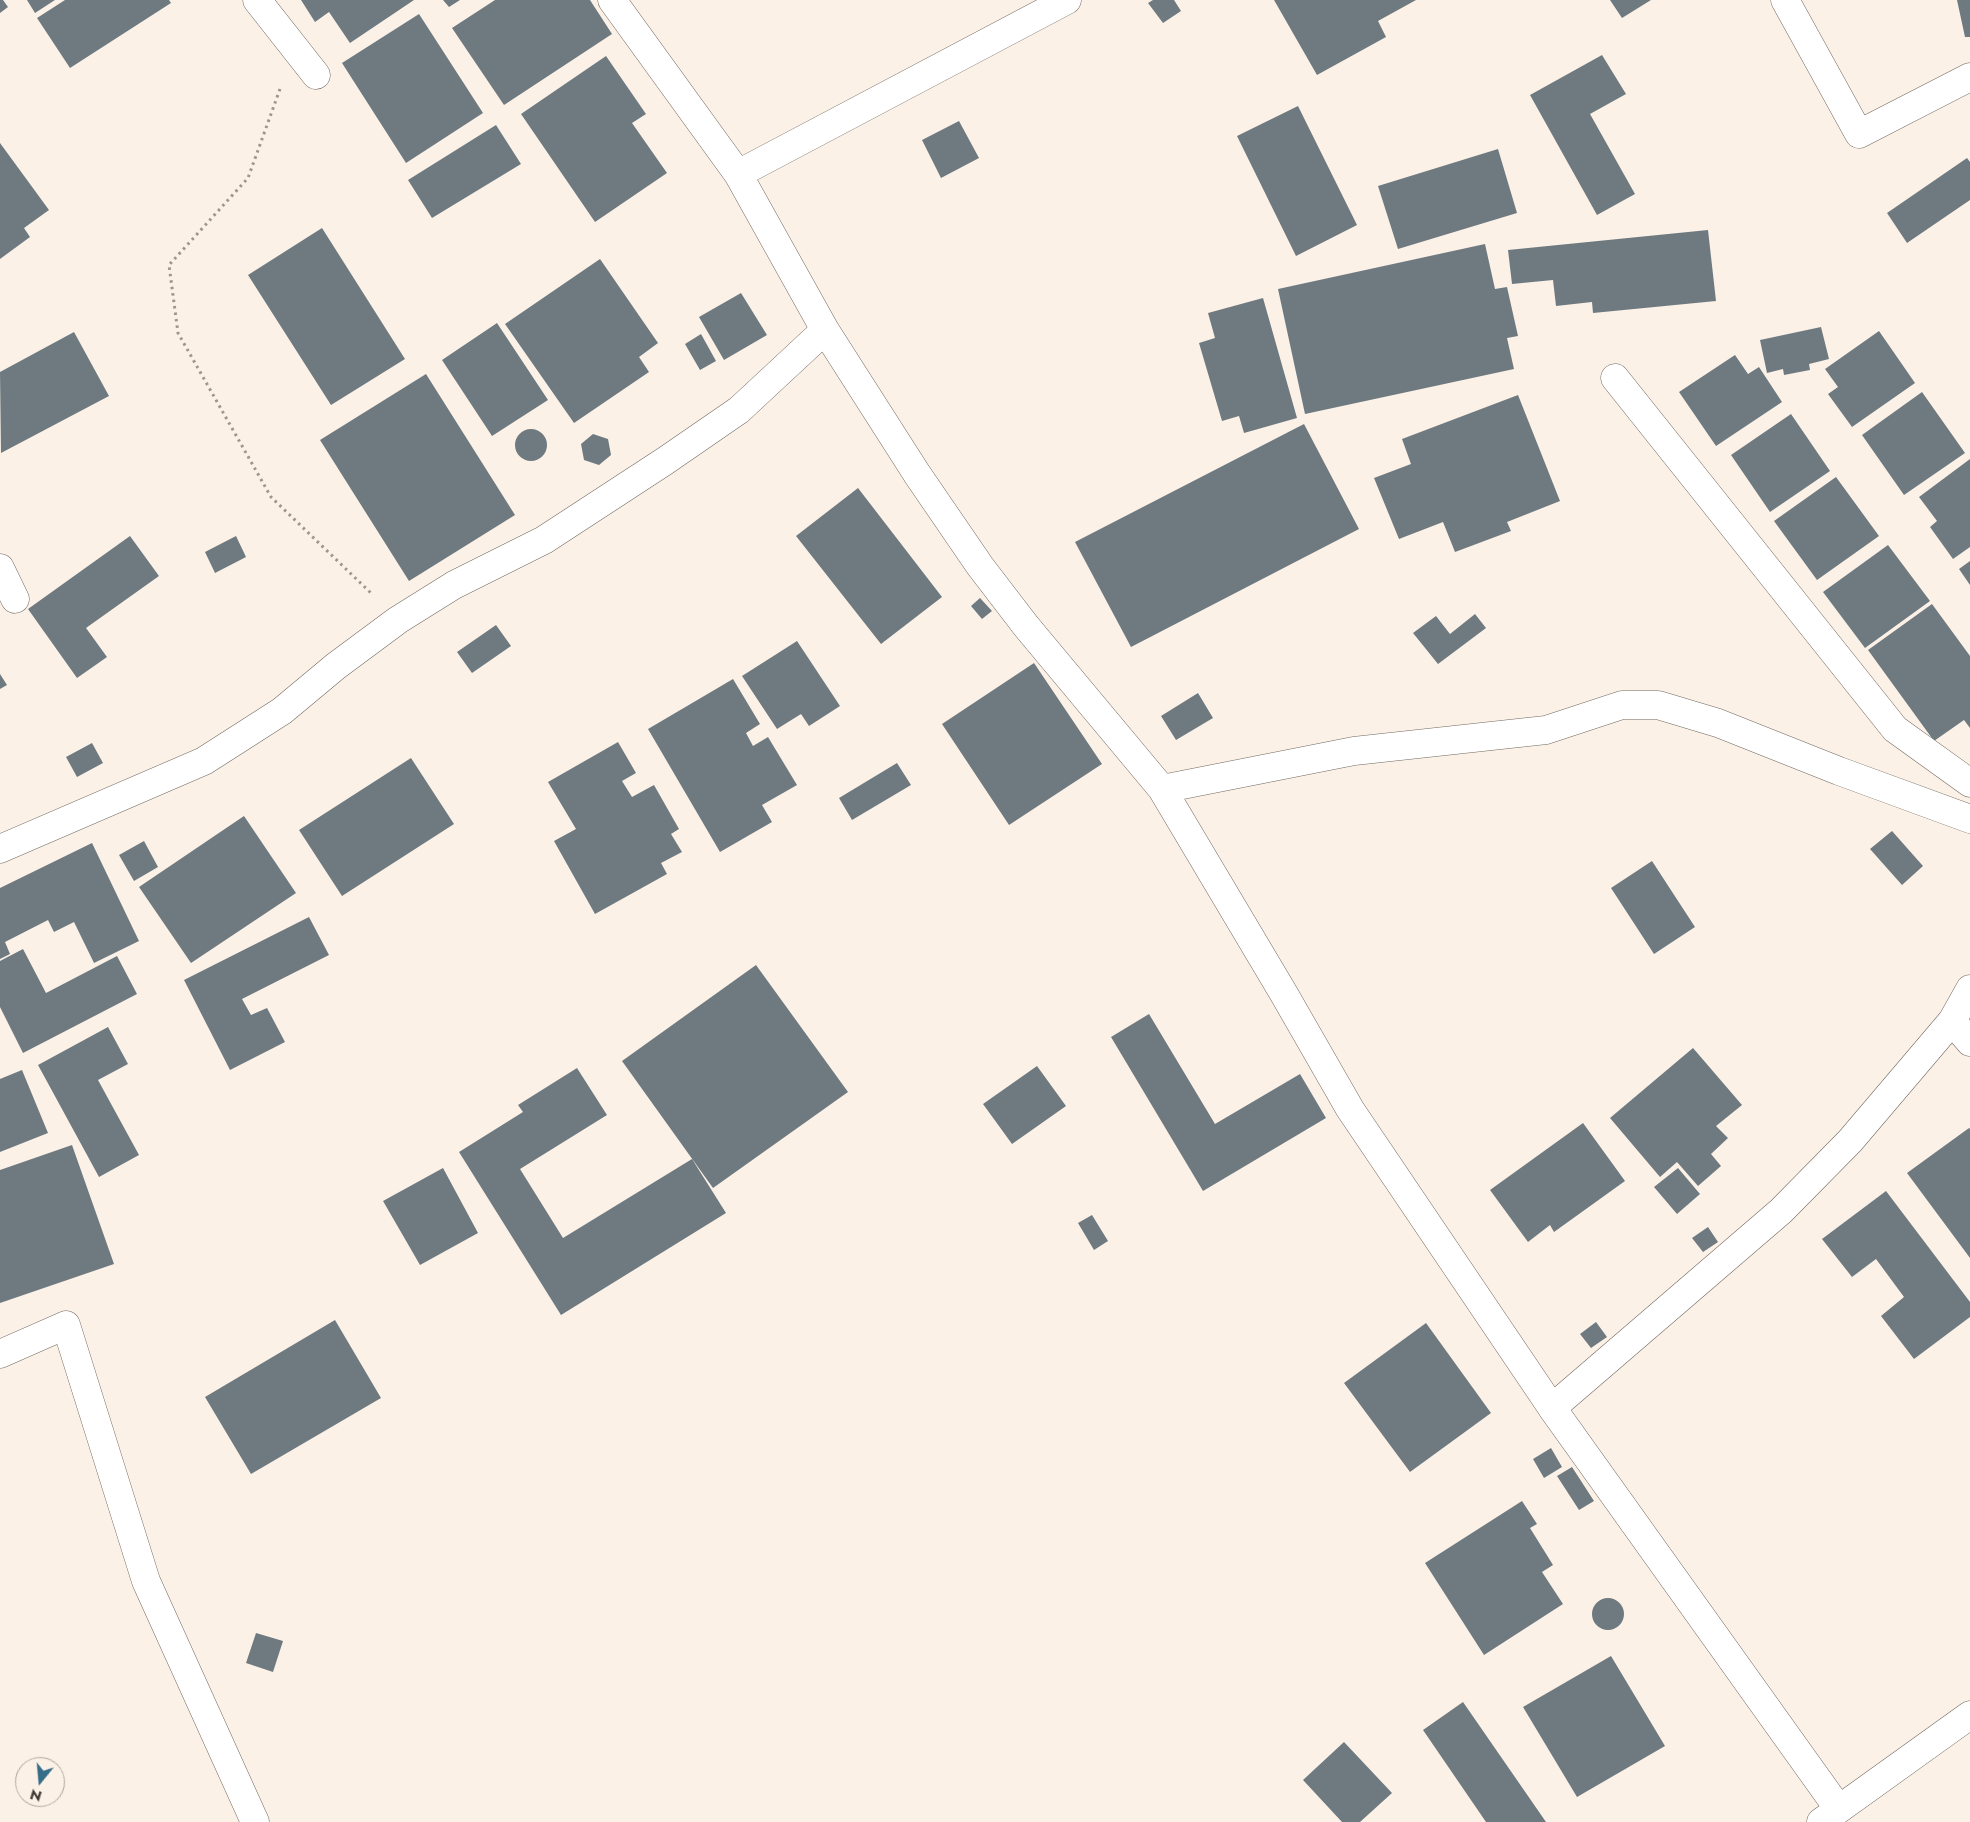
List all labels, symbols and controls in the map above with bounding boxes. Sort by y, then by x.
north arrow [15,1757,65,1807]
text: N [28,1784,44,1807]

